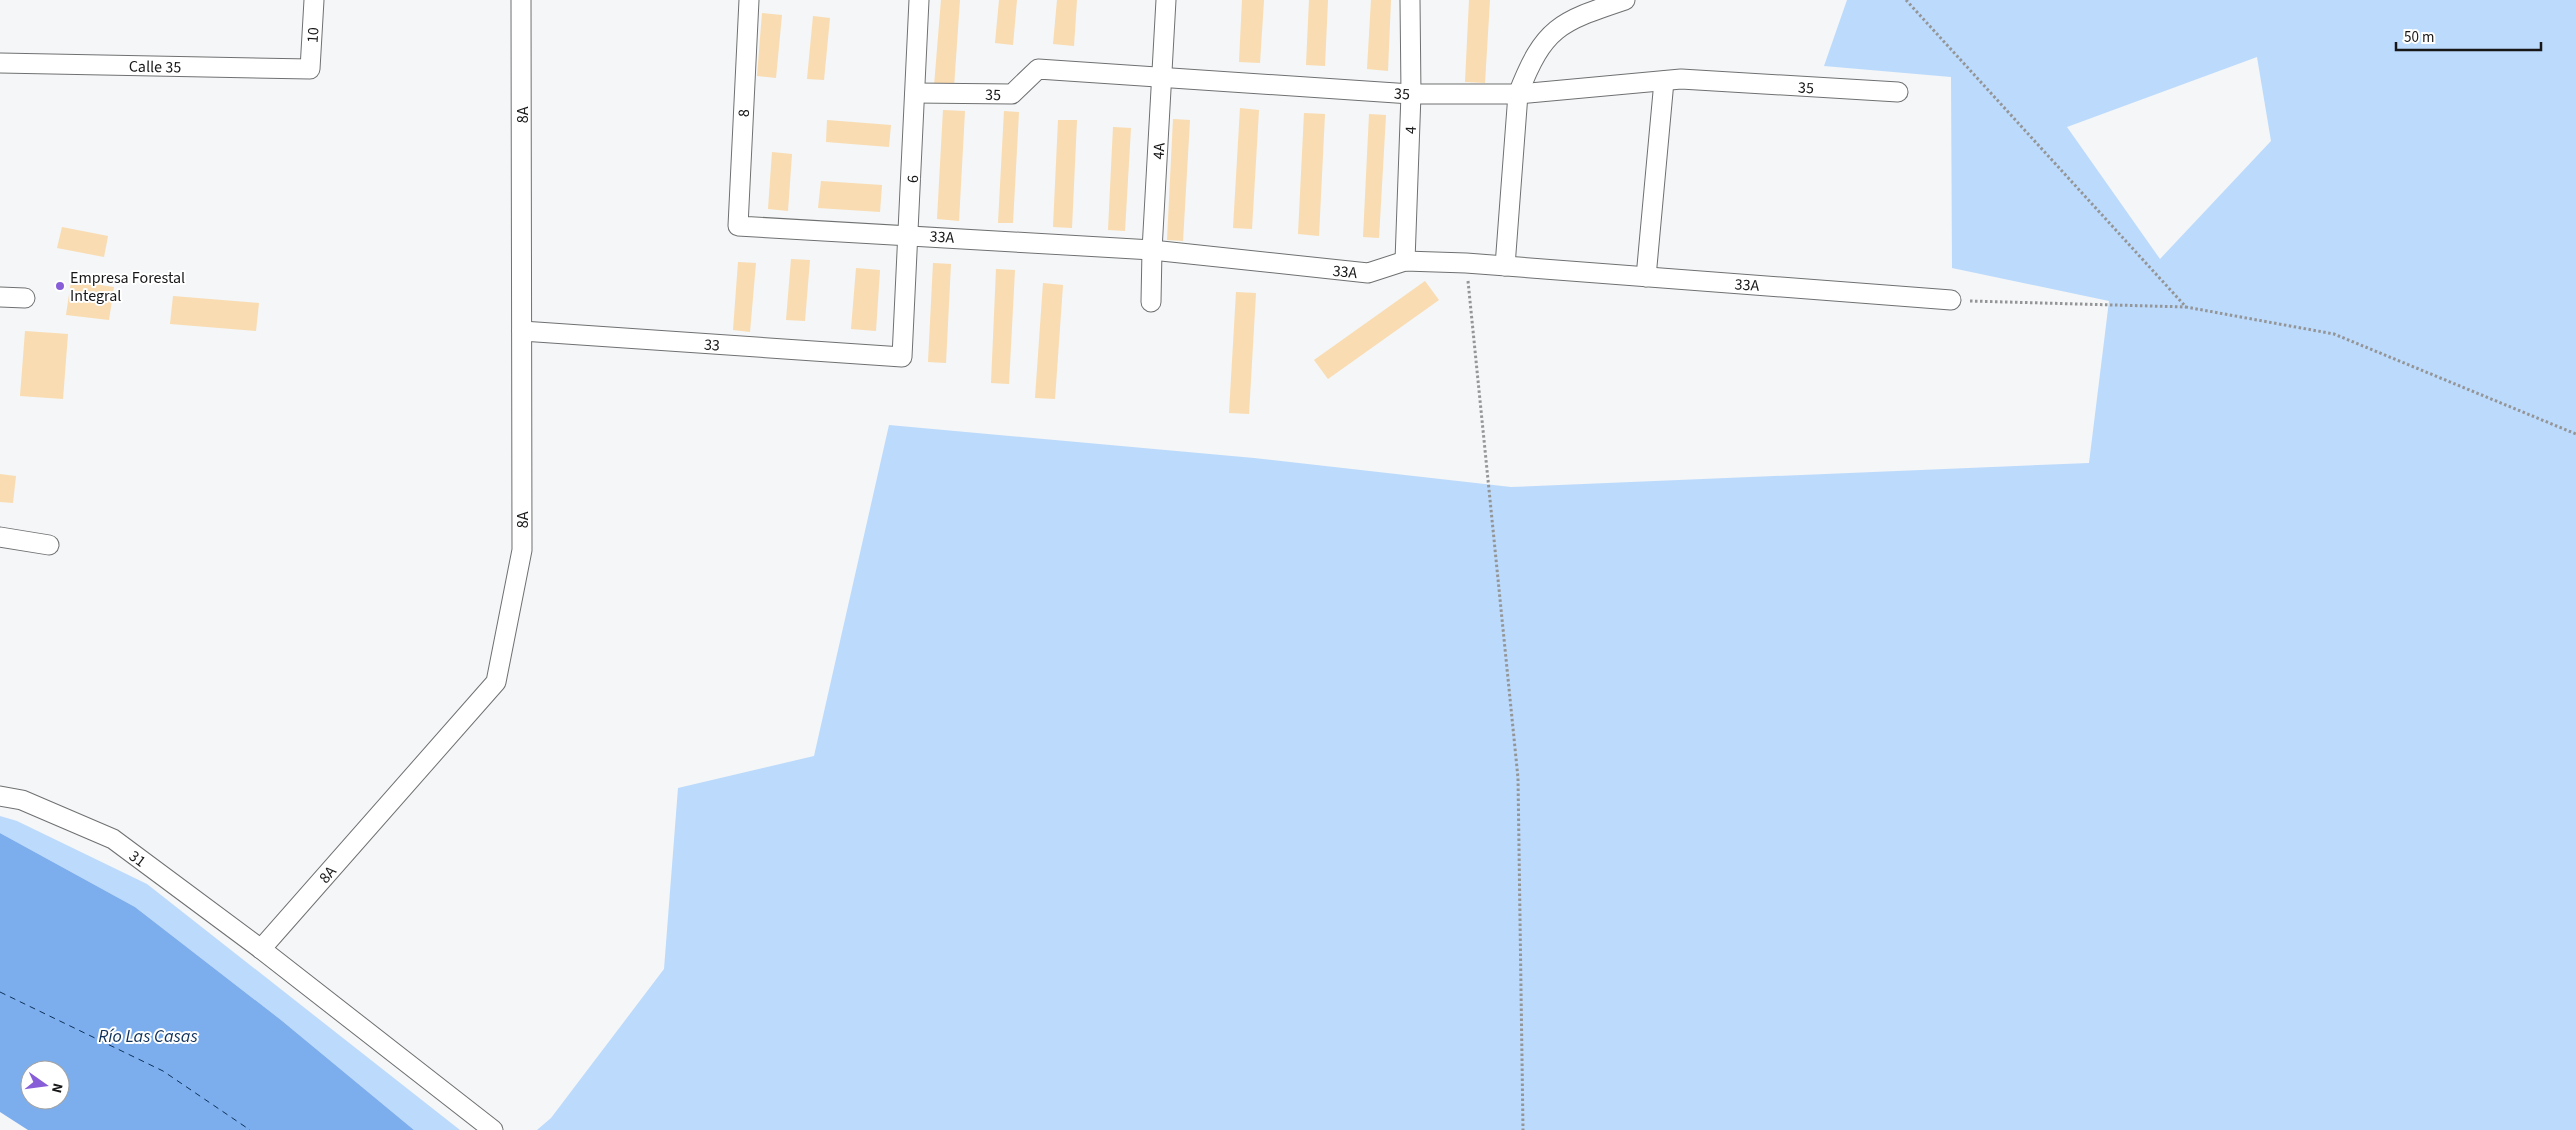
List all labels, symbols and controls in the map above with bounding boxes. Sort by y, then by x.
scale bar [2396,20,2541,52]
street label: 10 [301,26,325,44]
text: 50 m [2404,27,2434,48]
street label: Calle 35 [129,56,181,78]
street label: 35 [1797,77,1815,99]
street label: 35 [1393,83,1411,105]
street label: 35 [985,84,1001,106]
street label: 8A [512,106,534,123]
street label: 8 [733,109,755,117]
street label: 4 [1400,126,1422,134]
street label: 4A [1147,142,1171,160]
street label: 6 [902,174,924,184]
street label: 33A [929,225,955,249]
street label: 33A [1332,260,1359,284]
place label: Empresa Forestal Integral [70,267,185,307]
street label: 33A [1734,273,1760,297]
marker: Empresa Forestal Integral [54,280,66,292]
street label: 33 [703,333,721,357]
street label: 8A [512,511,534,528]
street label: 31 [124,845,150,872]
street label: 8A [314,861,342,888]
water label: Río Las Casas [98,1024,198,1049]
north arrow [20,1060,70,1110]
text: N [46,1081,67,1095]

